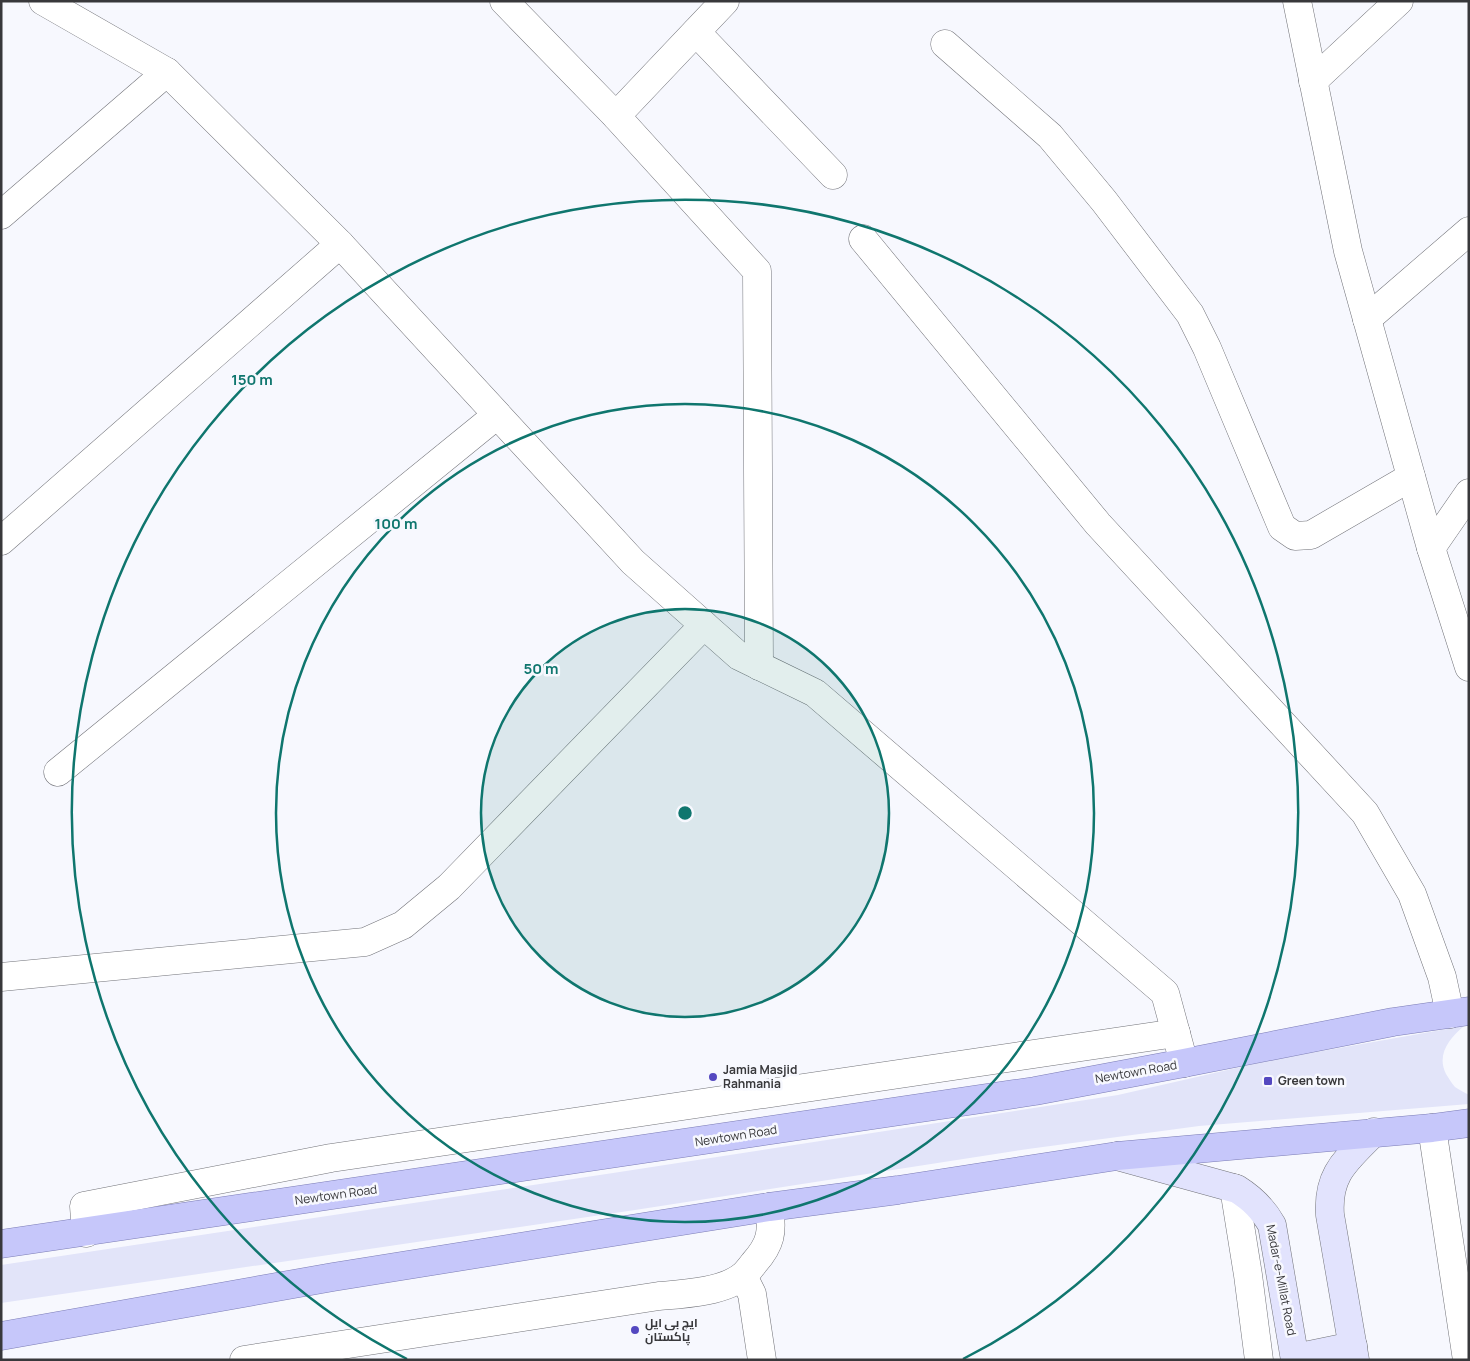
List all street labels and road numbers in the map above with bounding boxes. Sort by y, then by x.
street label: Newtown Road [1094,1056,1178,1087]
street label: Newtown Road [694,1121,778,1150]
street label: Newtown Road [294,1180,378,1209]
street label: Madar-e-Millat Road [1262,1223,1301,1337]

